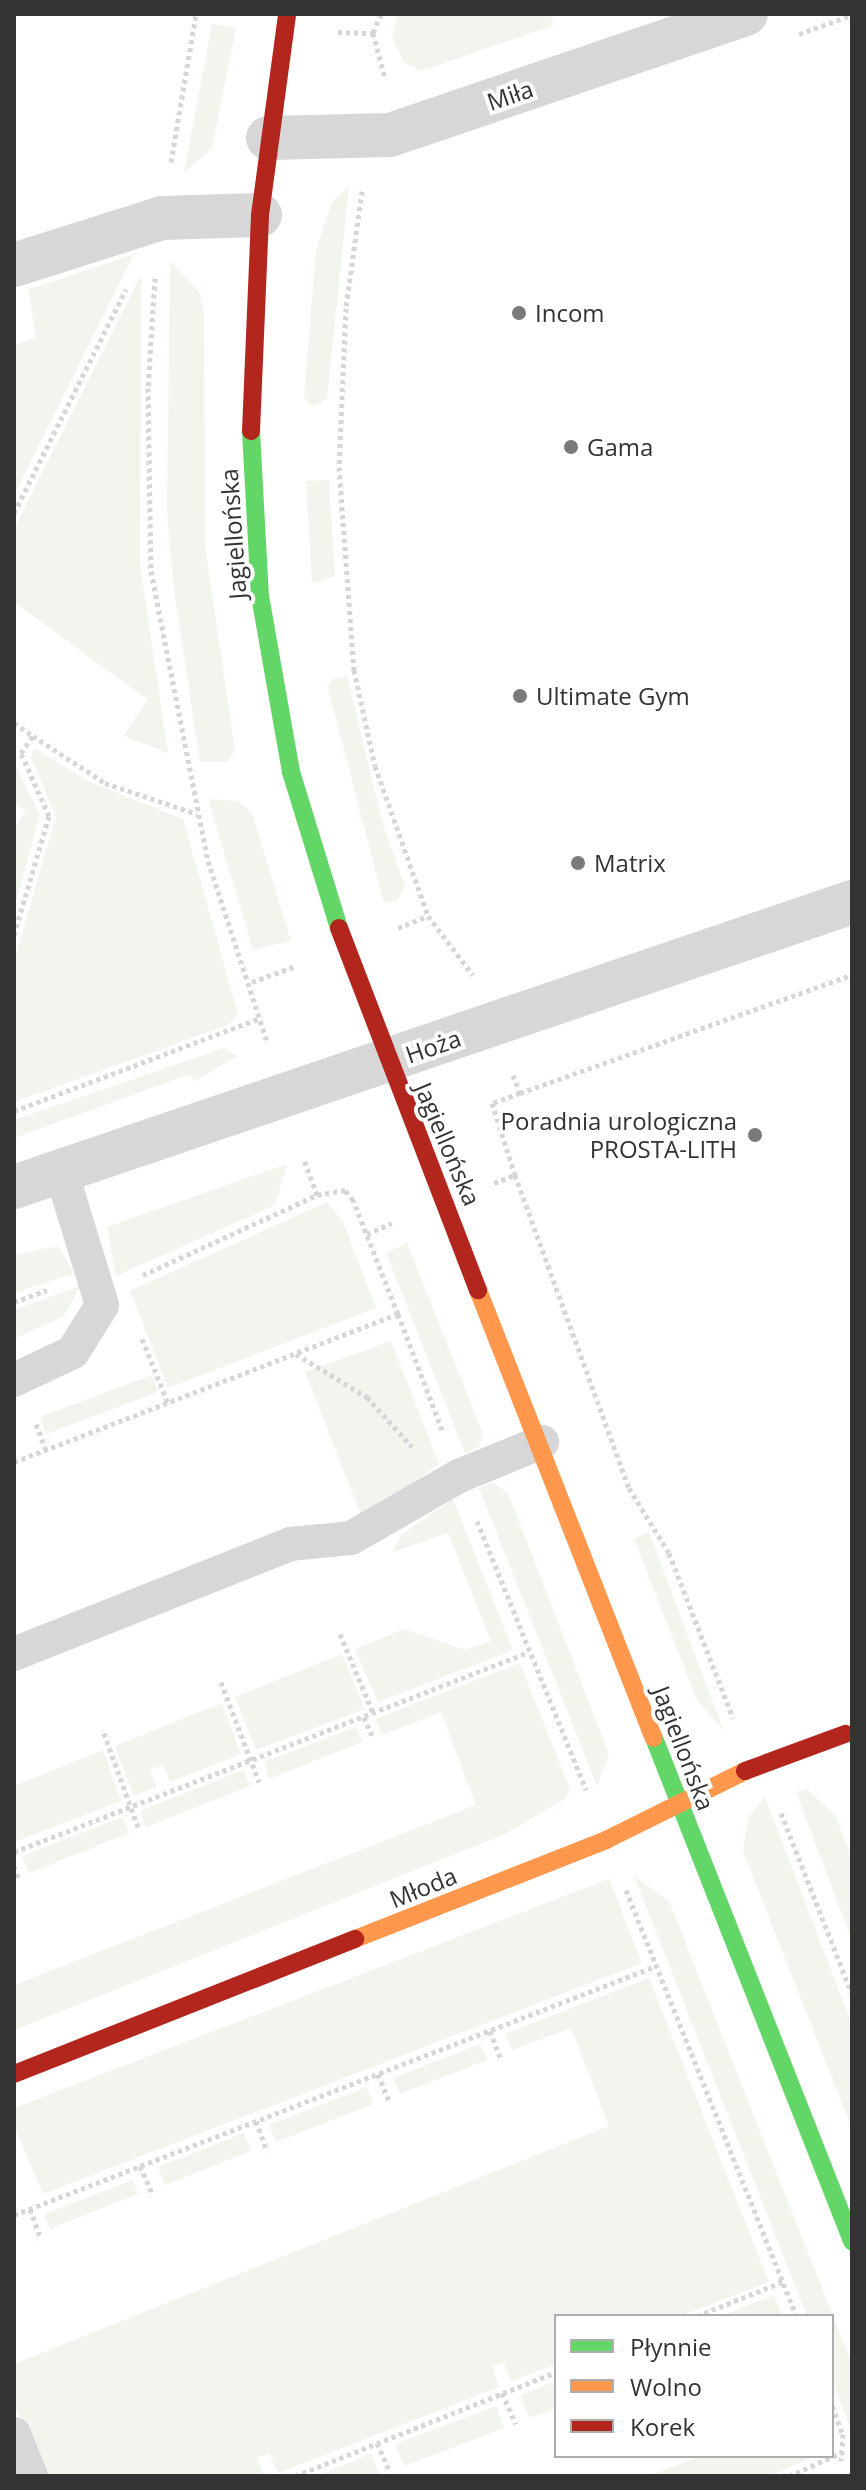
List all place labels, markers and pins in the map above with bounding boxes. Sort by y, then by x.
place label: Incom [535,299,605,327]
marker: Incom [510,304,528,322]
place label: Gama [587,433,653,461]
marker: Gama [562,438,580,456]
place label: Ultimate Gym [536,682,690,710]
marker: Ultimate Gym [511,687,529,705]
place label: Matrix [594,849,666,877]
marker: Matrix [569,854,587,872]
place label: Poradnia urologiczna PROSTA-LITH [501,1107,737,1163]
marker: Poradnia urologiczna PROSTA-LITH [744,1124,766,1146]

